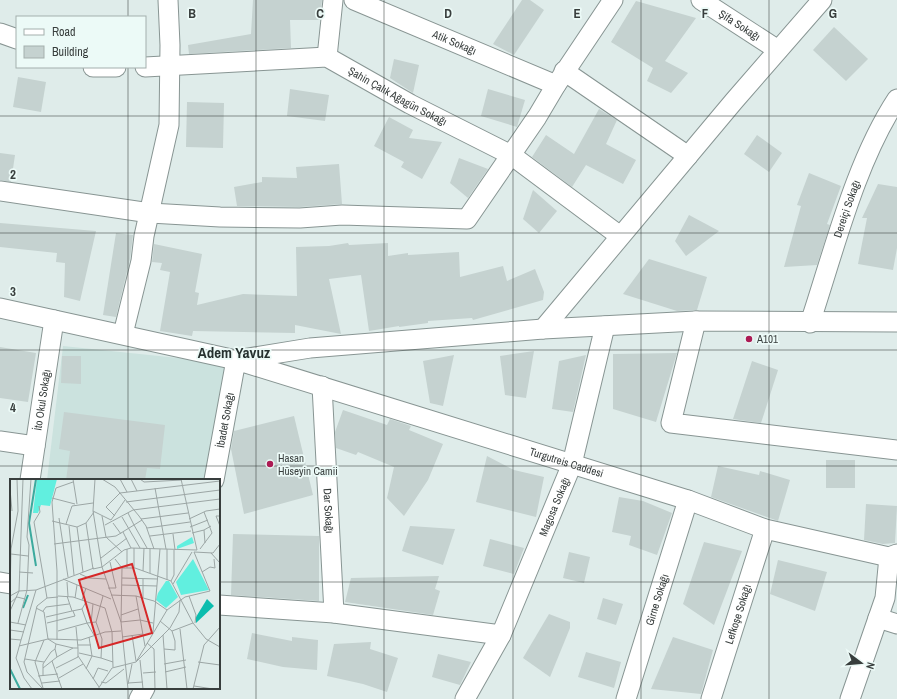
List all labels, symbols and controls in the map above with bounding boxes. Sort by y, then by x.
text: B [188,5,196,22]
text: C [316,5,324,22]
text: D [444,5,452,22]
text: E [573,5,581,22]
text: F [702,5,709,22]
text: G [829,5,837,22]
street label: Şifa Sokağı [716,6,763,44]
legend [16,16,146,68]
text: Road [52,24,76,40]
street label: Atik Sokağı [430,26,478,58]
text: Building [52,44,89,60]
street label: Şahin Çalık Ağagün Sokağı [346,63,449,129]
text: 2 [10,166,16,183]
street label: Dereiçi Sokağı [830,178,863,239]
text: 3 [10,283,16,300]
place label: A101 [756,332,778,346]
marker: A101 [744,334,754,344]
district label: Adem Yavuz [198,342,270,363]
street label: İto Okul Sokağı [31,368,54,432]
street label: İbadet Sokağı [213,391,237,449]
text: 4 [10,399,16,416]
street label: Turgutreis Caddesi [528,444,605,480]
place label: Hasan Hüseyin Camii [278,451,338,478]
marker: Hasan Hüseyin Camii [265,459,275,469]
street label: Magosa Sokağı [536,475,573,538]
inset map [10,479,220,689]
street label: Dar Sokağı [320,488,337,534]
street label: Girne Sokağı [642,572,672,627]
street label: Lefkoşe Sokağı [722,582,754,646]
north arrow [841,643,881,683]
text: N [863,661,878,671]

